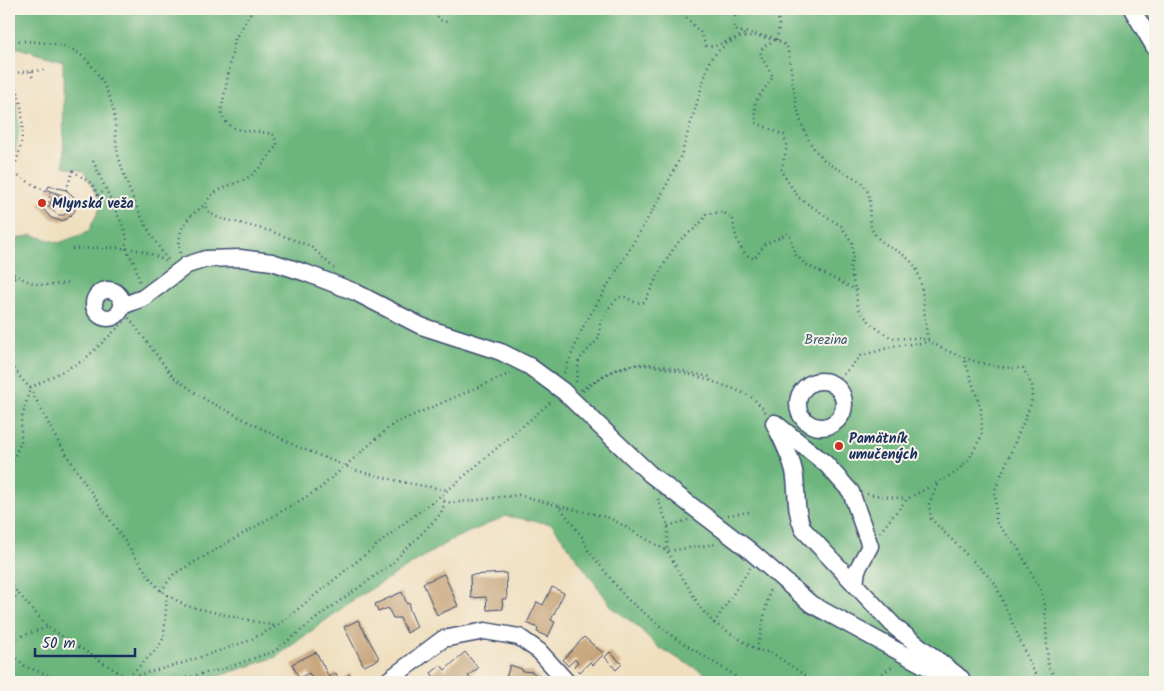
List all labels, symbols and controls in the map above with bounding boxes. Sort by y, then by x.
place label: Mlynská veža [52,193,134,215]
marker: Mlynská veža [36,197,48,209]
park label: Brezina [804,329,848,351]
place label: Pamätník umučených [849,428,918,466]
marker: Pamätník umučených [833,440,845,452]
scale bar [35,626,135,658]
text: 50 m [42,632,76,656]

